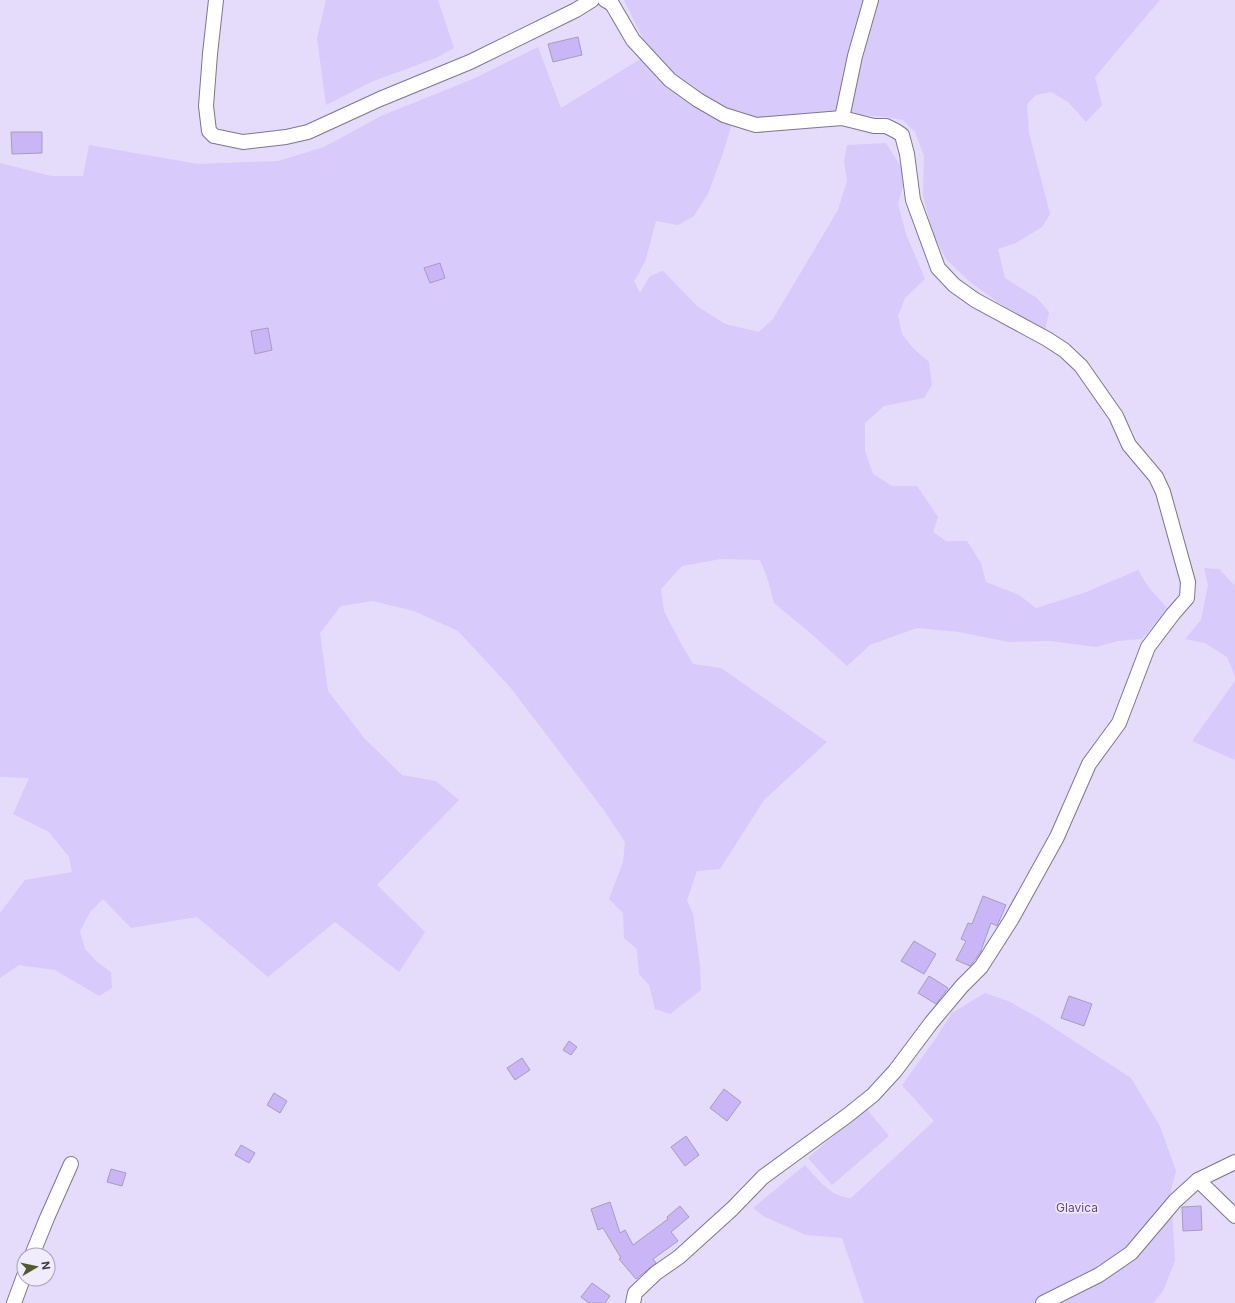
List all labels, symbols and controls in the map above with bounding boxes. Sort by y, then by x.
park label: Glavica [1056,1200,1098,1215]
north arrow [16,1247,56,1287]
text: N [38,1260,53,1271]

